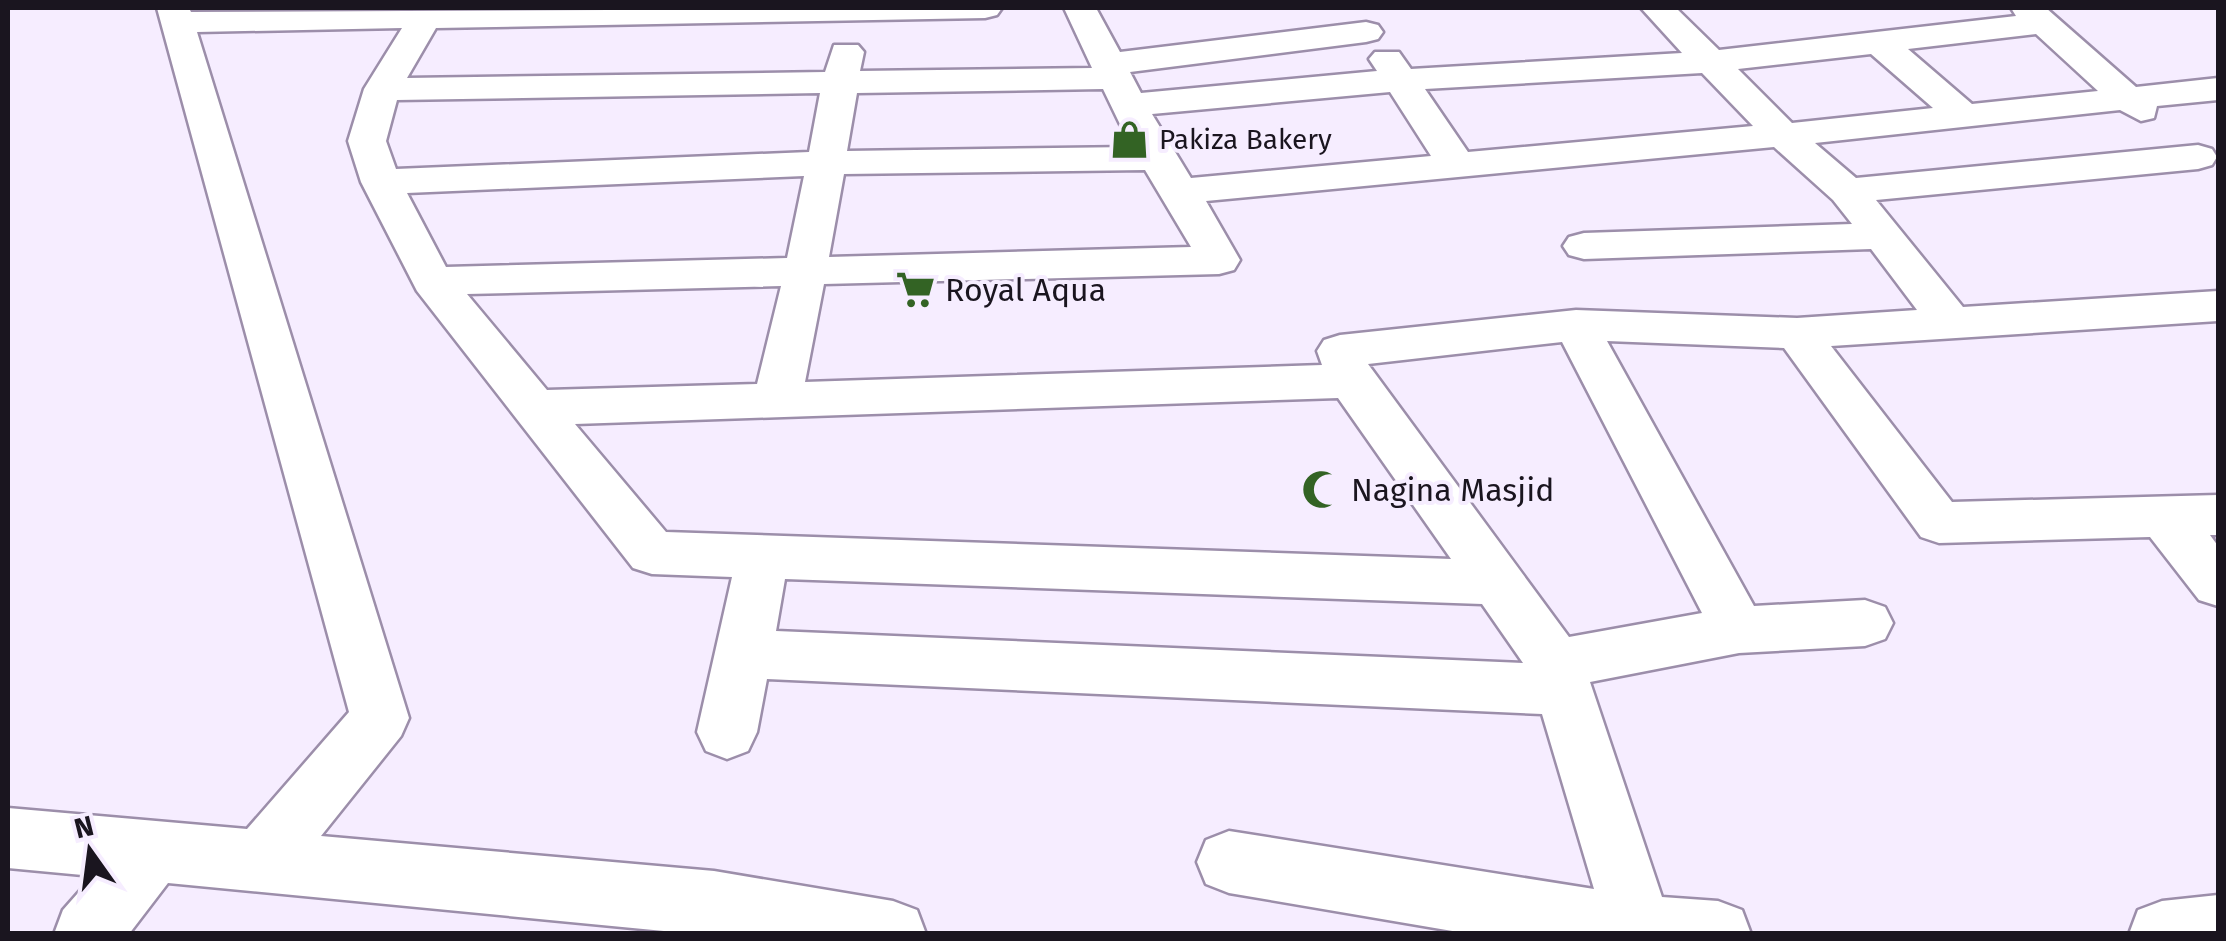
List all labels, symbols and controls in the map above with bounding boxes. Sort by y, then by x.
shop icon: Pakiza Bakery [1108,118,1150,160]
place label: Pakiza Bakery [1159,123,1332,156]
supermarket icon: Royal Aqua [894,269,936,311]
place label: Royal Aqua [945,271,1106,309]
mosque icon: Nagina Masjid [1300,469,1342,511]
place label: Nagina Masjid [1351,471,1554,509]
north arrow [40,801,140,901]
text: N [71,809,97,845]

